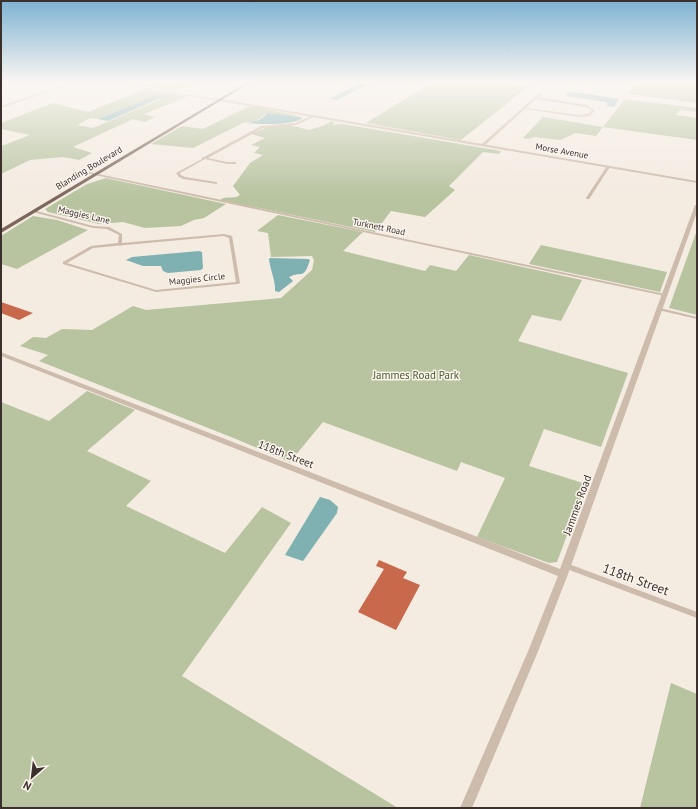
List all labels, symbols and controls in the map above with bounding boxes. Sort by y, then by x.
street label: Morse Avenue [535,140,590,161]
street label: Blanding Boulevard [54,143,124,192]
street label: Maggies Lane [57,203,112,226]
street label: Turknett Road [352,216,406,237]
street label: Maggies Circle [168,270,226,287]
park label: Jammes Road Park [372,368,460,382]
street label: 118th Street [256,437,316,471]
street label: Jammes Road [559,473,594,538]
street label: 118th Street [600,560,672,600]
north arrow [12,757,52,797]
text: N [21,778,34,794]

